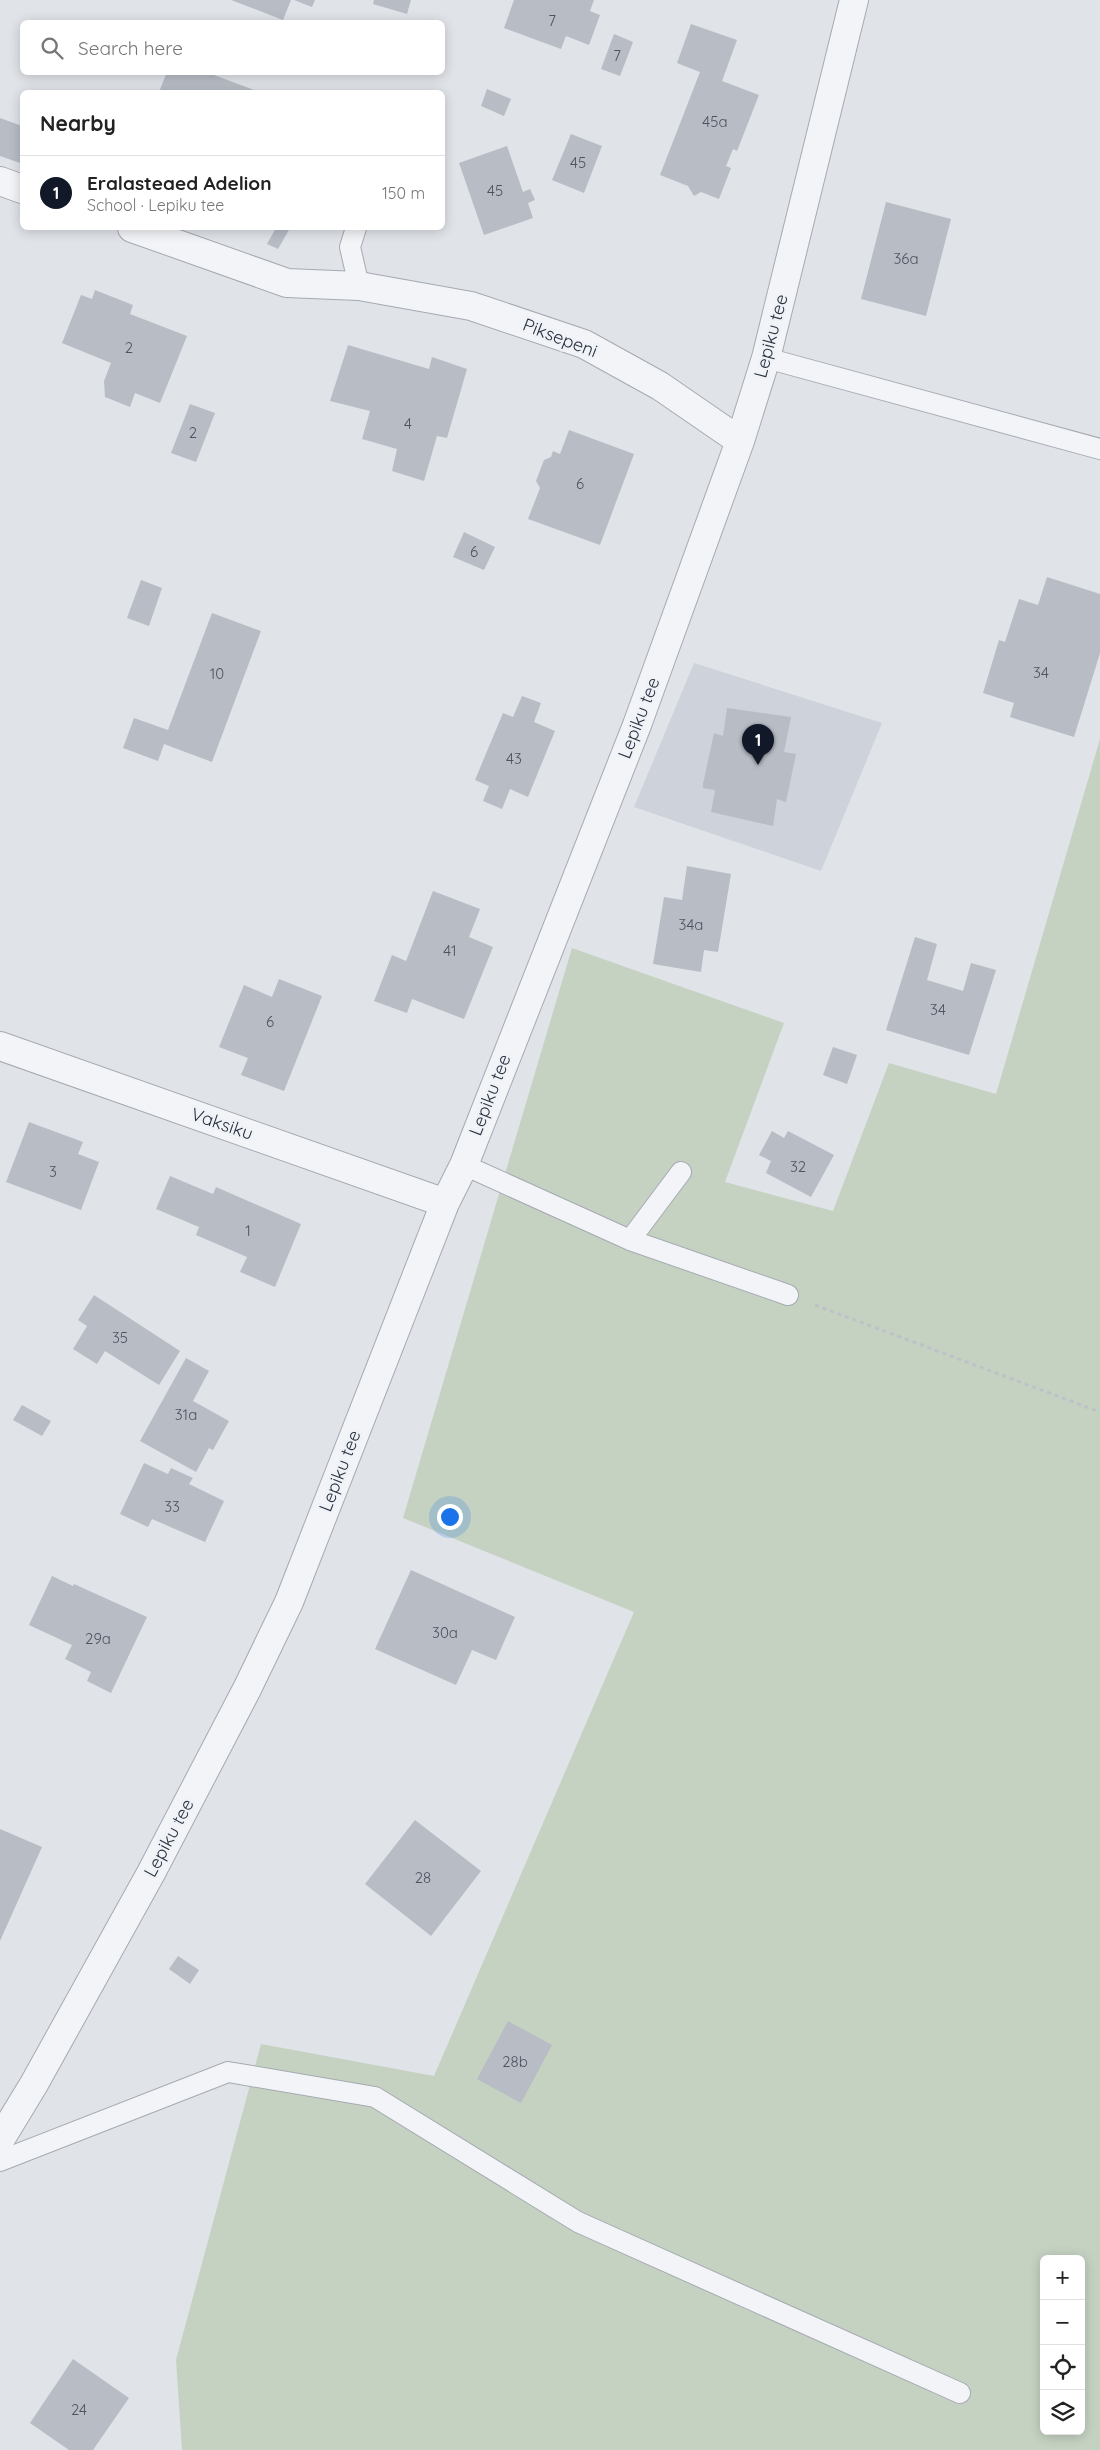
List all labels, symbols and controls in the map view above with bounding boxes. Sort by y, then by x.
house number: 7 [548,11,556,30]
search box [20,20,445,75]
icon: search [38,34,66,62]
text: Search here [78,36,183,60]
house number: 7 [613,46,621,65]
text: Nearby [40,110,116,136]
house number: 45a [702,112,728,131]
house number: 45 [570,153,586,172]
text: Eralasteaed Adelion [87,171,271,195]
house number: 45 [487,181,503,200]
text: 1 [53,183,59,203]
text: 150 m [382,183,425,203]
text: School · Lepiku tee [87,195,224,215]
house number: 36a [893,249,919,268]
street label: Lepiku tee [748,292,793,380]
street label: Piksepeni [520,313,601,362]
house number: 2 [125,338,133,357]
house number: 4 [404,414,412,433]
house number: 2 [189,423,197,442]
house number: 6 [576,474,584,493]
house number: 6 [470,542,478,561]
house number: 34 [1033,663,1049,682]
house number: 10 [210,664,224,683]
street label: Lepiku tee [612,674,665,762]
pin: 1 [742,724,774,765]
house number: 43 [506,749,522,768]
house number: 34a [679,915,703,934]
house number: 41 [443,941,457,960]
house number: 34 [930,1000,946,1019]
house number: 6 [266,1012,274,1031]
street label: Lepiku tee [463,1051,516,1139]
street label: Vaksiku [188,1102,256,1145]
house number: 32 [790,1157,806,1176]
house number: 3 [49,1162,57,1181]
house number: 1 [245,1221,251,1240]
house number: 35 [112,1328,128,1347]
house number: 31a [175,1405,197,1424]
street label: Lepiku tee [313,1427,366,1515]
house number: 33 [164,1497,180,1516]
your location [437,1504,463,1530]
house number: 30a [432,1623,458,1642]
house number: 29a [85,1629,111,1648]
street label: Lepiku tee [138,1795,199,1881]
house number: 28 [415,1868,431,1887]
house number: 28b [502,2052,528,2071]
map controls [1040,2255,1085,2435]
button: + [1040,2255,1085,2300]
button: − [1040,2300,1085,2345]
button: locate [1040,2345,1085,2390]
button: layers [1040,2390,1085,2435]
house number: 24 [71,2400,87,2419]

